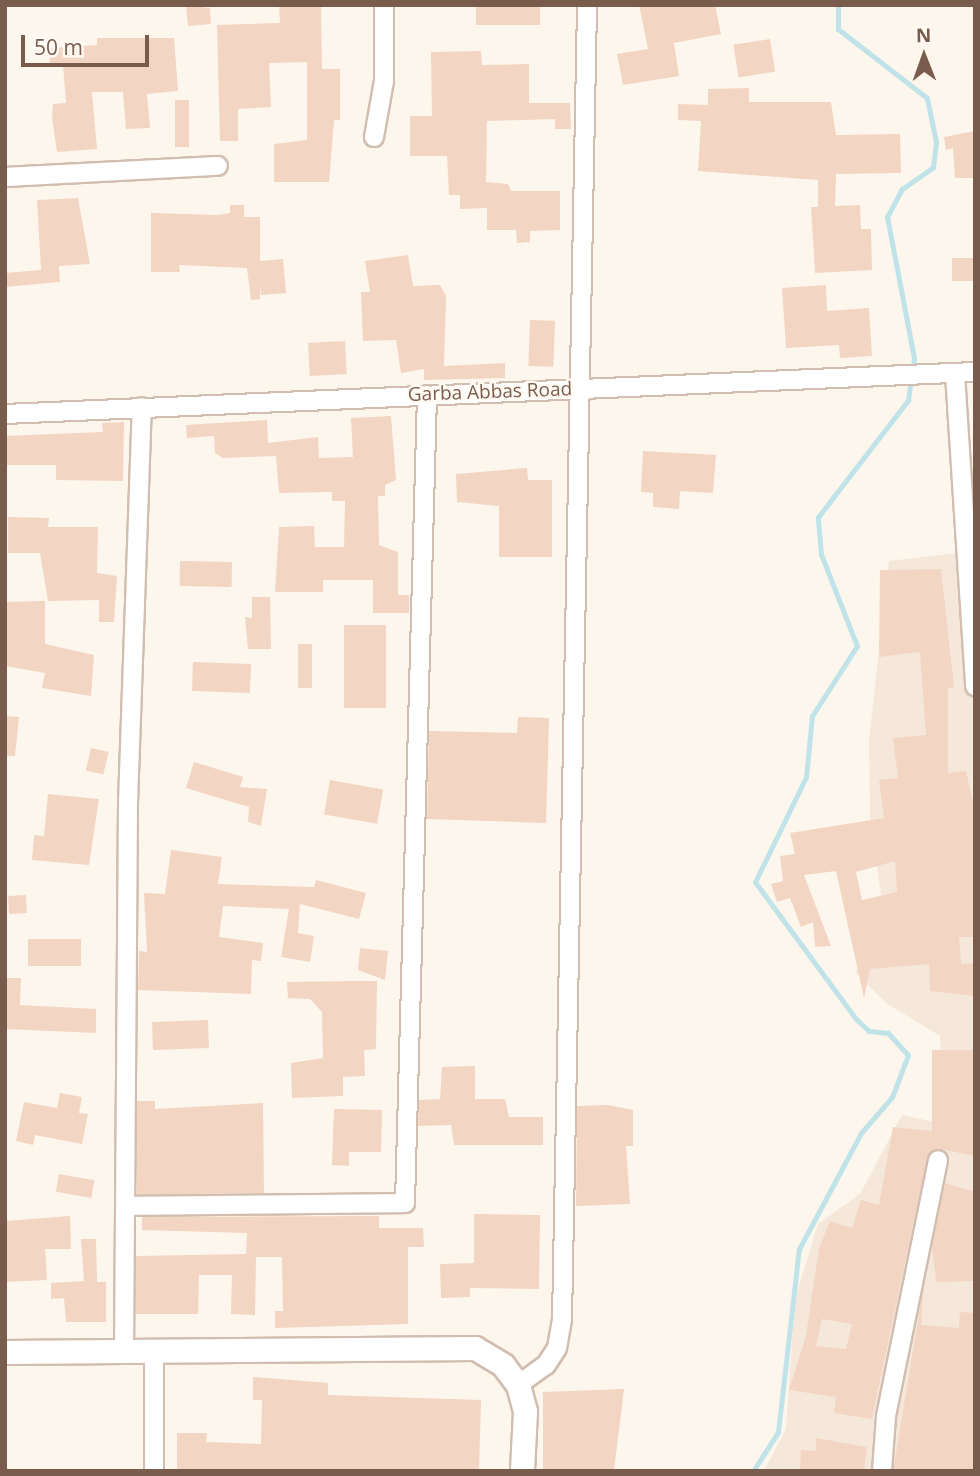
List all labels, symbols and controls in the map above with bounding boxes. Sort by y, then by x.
scale bar [24,21,152,65]
north arrow [889,21,959,91]
text: N [916,22,932,48]
text: 50 m [34,33,83,61]
street label: Garba Abbas Road [407,378,573,406]

